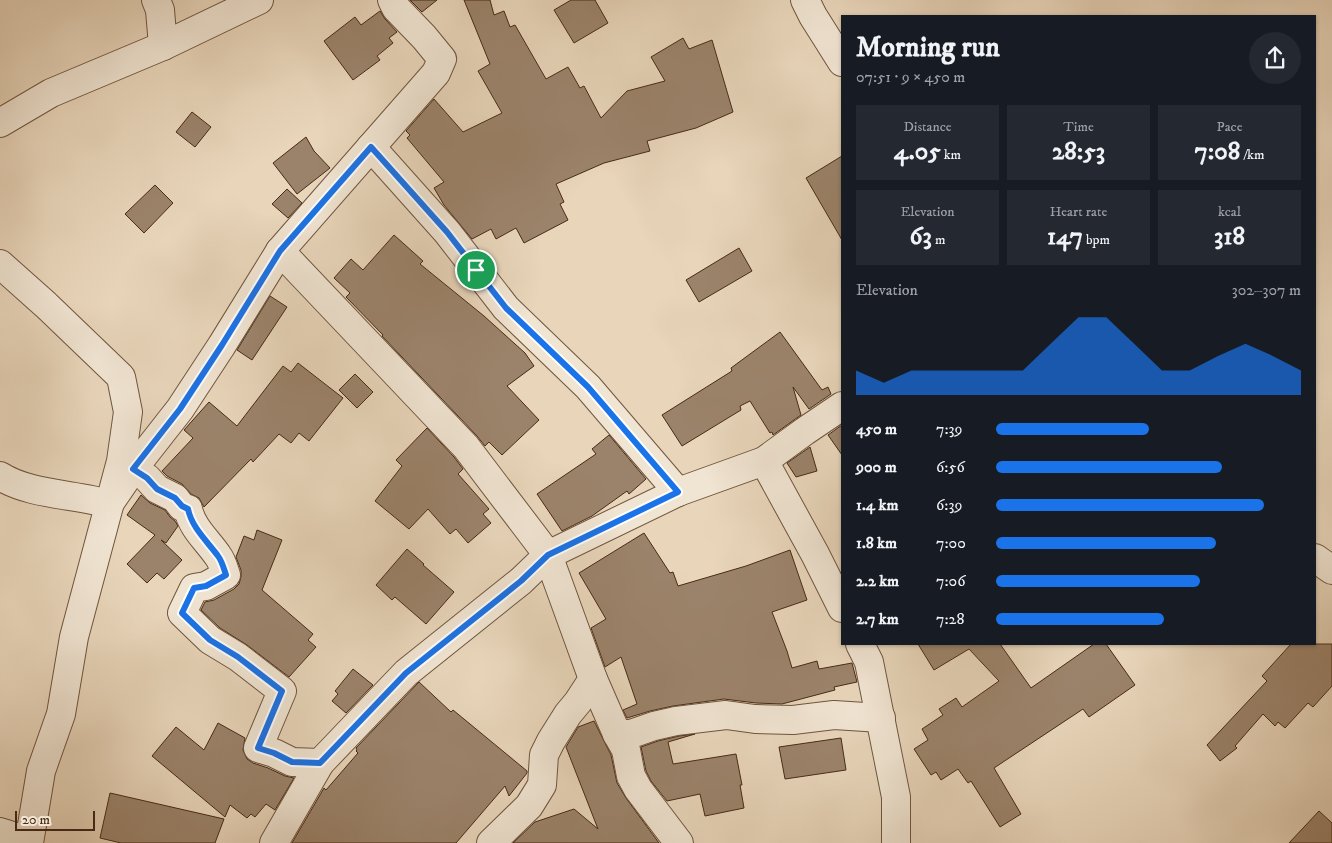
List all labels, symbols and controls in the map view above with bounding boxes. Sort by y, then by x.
text: Morning run [856,30,1000,65]
button: share [1249,32,1301,84]
text: 07:51 · 9 × 450 m [856,67,965,87]
text: Distance [903,118,952,136]
text: Time [1063,118,1094,136]
text: Pace [1217,118,1242,136]
text: 4.05 [894,136,941,167]
text: 28:53 [1052,136,1105,167]
text: 7:08 [1195,136,1240,167]
text: km [941,146,961,164]
text: /km [1240,146,1264,164]
text: Elevation [900,203,955,221]
text: Heart rate [1050,203,1107,221]
text: kcal [1218,203,1241,221]
text: 63 [910,221,932,252]
text: 147 [1047,221,1083,252]
text: 318 [1214,221,1245,252]
text: m [932,231,945,249]
text: bpm [1083,231,1110,249]
pin [455,249,497,291]
icon: arrive [462,256,490,284]
text: Elevation [856,280,918,300]
text: 302–307 m [1232,280,1301,300]
text: 450 m [856,419,897,439]
text: 7:39 [936,419,963,439]
text: 900 m [856,457,897,477]
text: 6:56 [936,457,965,477]
text: 1.4 km [856,495,898,515]
text: 6:39 [936,495,962,515]
text: 1.8 km [856,533,897,553]
text: 7:00 [936,533,966,553]
text: 2.2 km [856,571,899,591]
text: 7:06 [936,571,966,591]
text: 2.7 km [856,609,899,629]
text: 7:28 [936,609,964,629]
scale bar [15,808,95,831]
text: 20 m [22,811,50,829]

